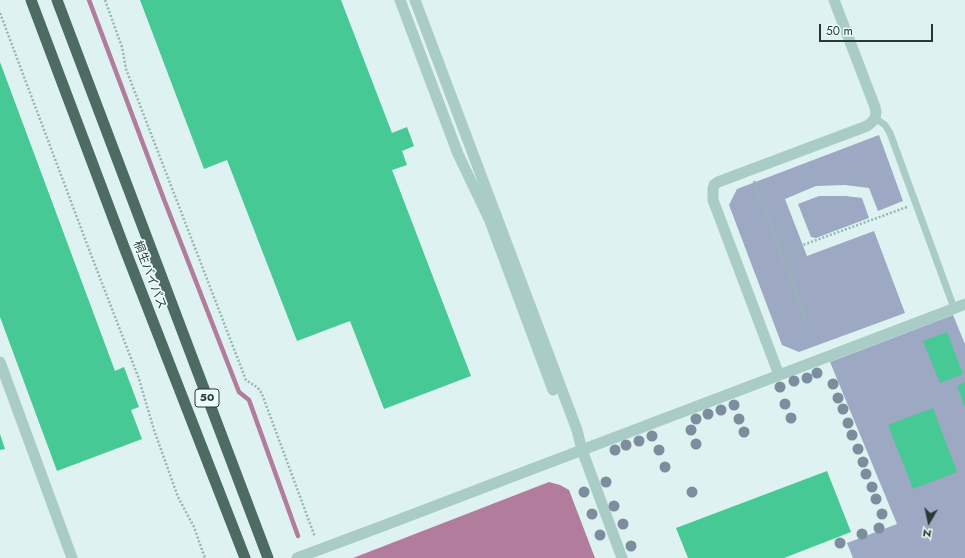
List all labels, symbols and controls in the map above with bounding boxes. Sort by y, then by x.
scale bar [821,16,935,42]
text: 50 m [826,22,853,40]
street label: 桐生バイパス [129,239,169,311]
road number: 50 [195,389,219,407]
north arrow [909,502,949,542]
text: N [922,525,933,542]

